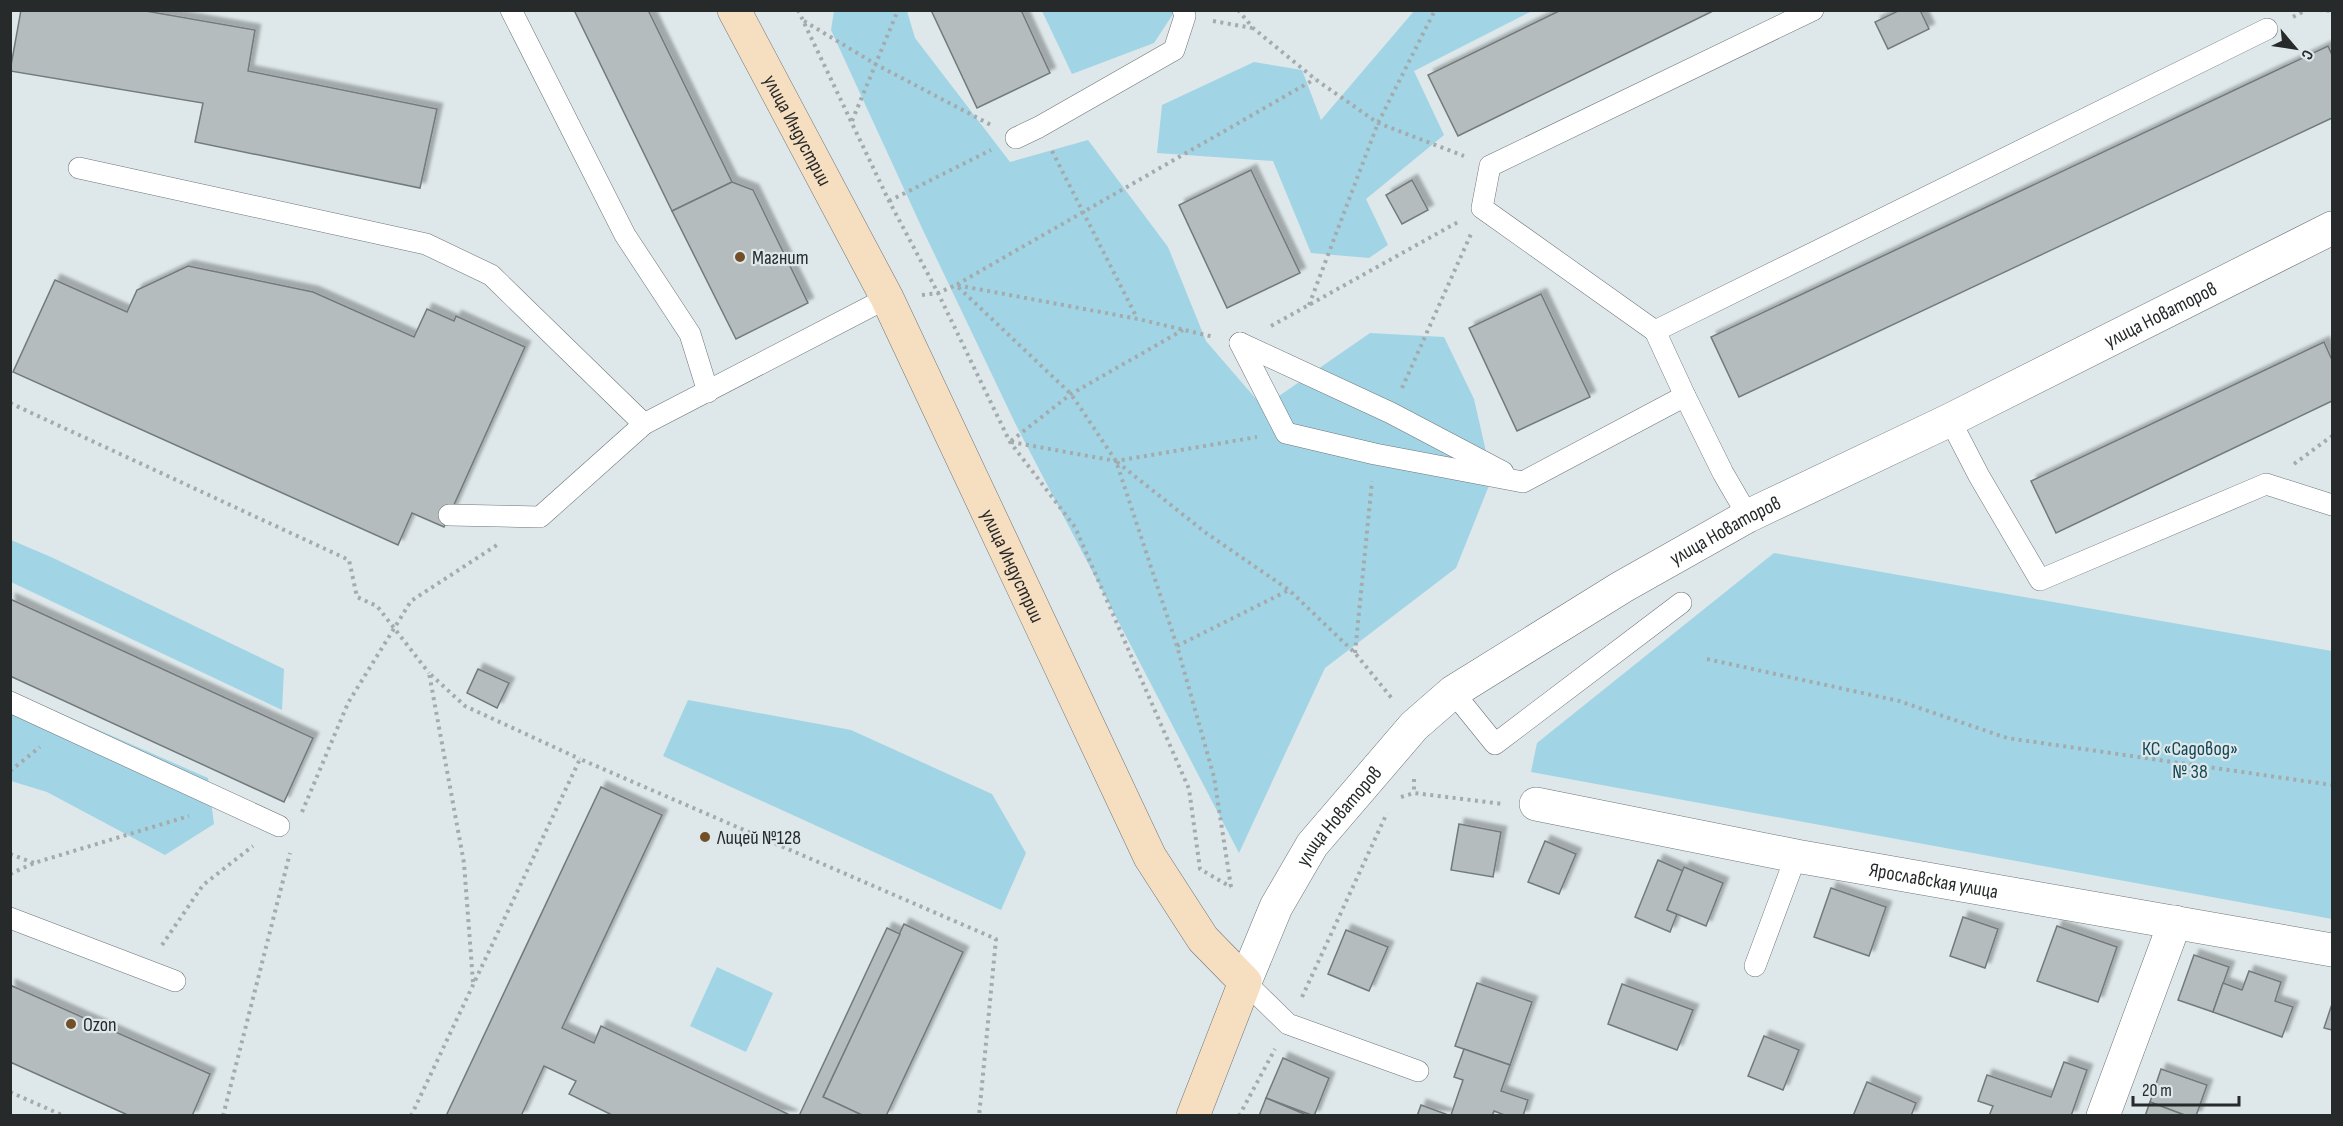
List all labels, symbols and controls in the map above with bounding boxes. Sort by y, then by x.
north arrow [2265,18,2325,78]
text: С [2297,46,2317,63]
street label: улица Индустрии [758,71,836,190]
place label: Магнит [752,246,809,270]
marker: Магнит [733,250,747,264]
street label: улица Новаторов [2101,277,2221,353]
street label: улица Новаторов [1666,491,1785,571]
street label: улица Индустрии [975,506,1049,627]
park label: КС «Садовод» № 38 [2142,737,2238,784]
street label: улица Новаторов [1291,761,1387,871]
place label: Лицей №128 [716,826,801,850]
marker: Лицей №128 [698,830,712,844]
street label: Ярославская улица [1867,858,2000,904]
place label: Ozon [83,1013,117,1037]
marker: Ozon [64,1017,78,1031]
scale bar [2133,1069,2240,1107]
text: 20 m [2142,1080,2172,1101]

